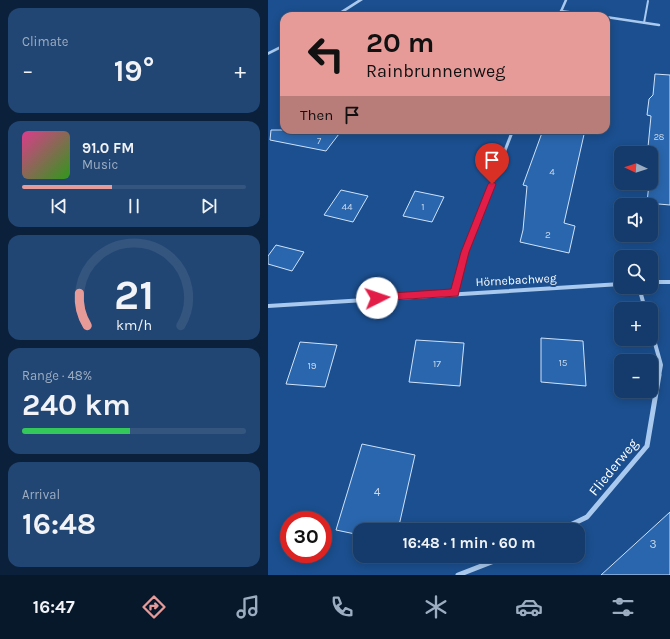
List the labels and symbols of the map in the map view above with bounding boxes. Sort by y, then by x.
house number: 28 [654,132,665,142]
house number: 7 [317,136,322,146]
pin [475,143,509,184]
north arrow [614,146,658,190]
house number: 4 [549,166,555,178]
house number: 44 [341,201,353,213]
house number: 1 [421,201,425,213]
house number: 2 [545,229,551,241]
street label: Hörnebachweg [475,271,557,289]
position arrow [356,277,398,319]
house number: 15 [559,357,568,369]
house number: 17 [433,358,441,370]
house number: 19 [307,360,317,372]
street label: Fliederweg [585,435,642,499]
house number: 4 [374,485,381,499]
speed limit sign: 30 [280,511,332,563]
house number: 3 [649,537,657,551]

